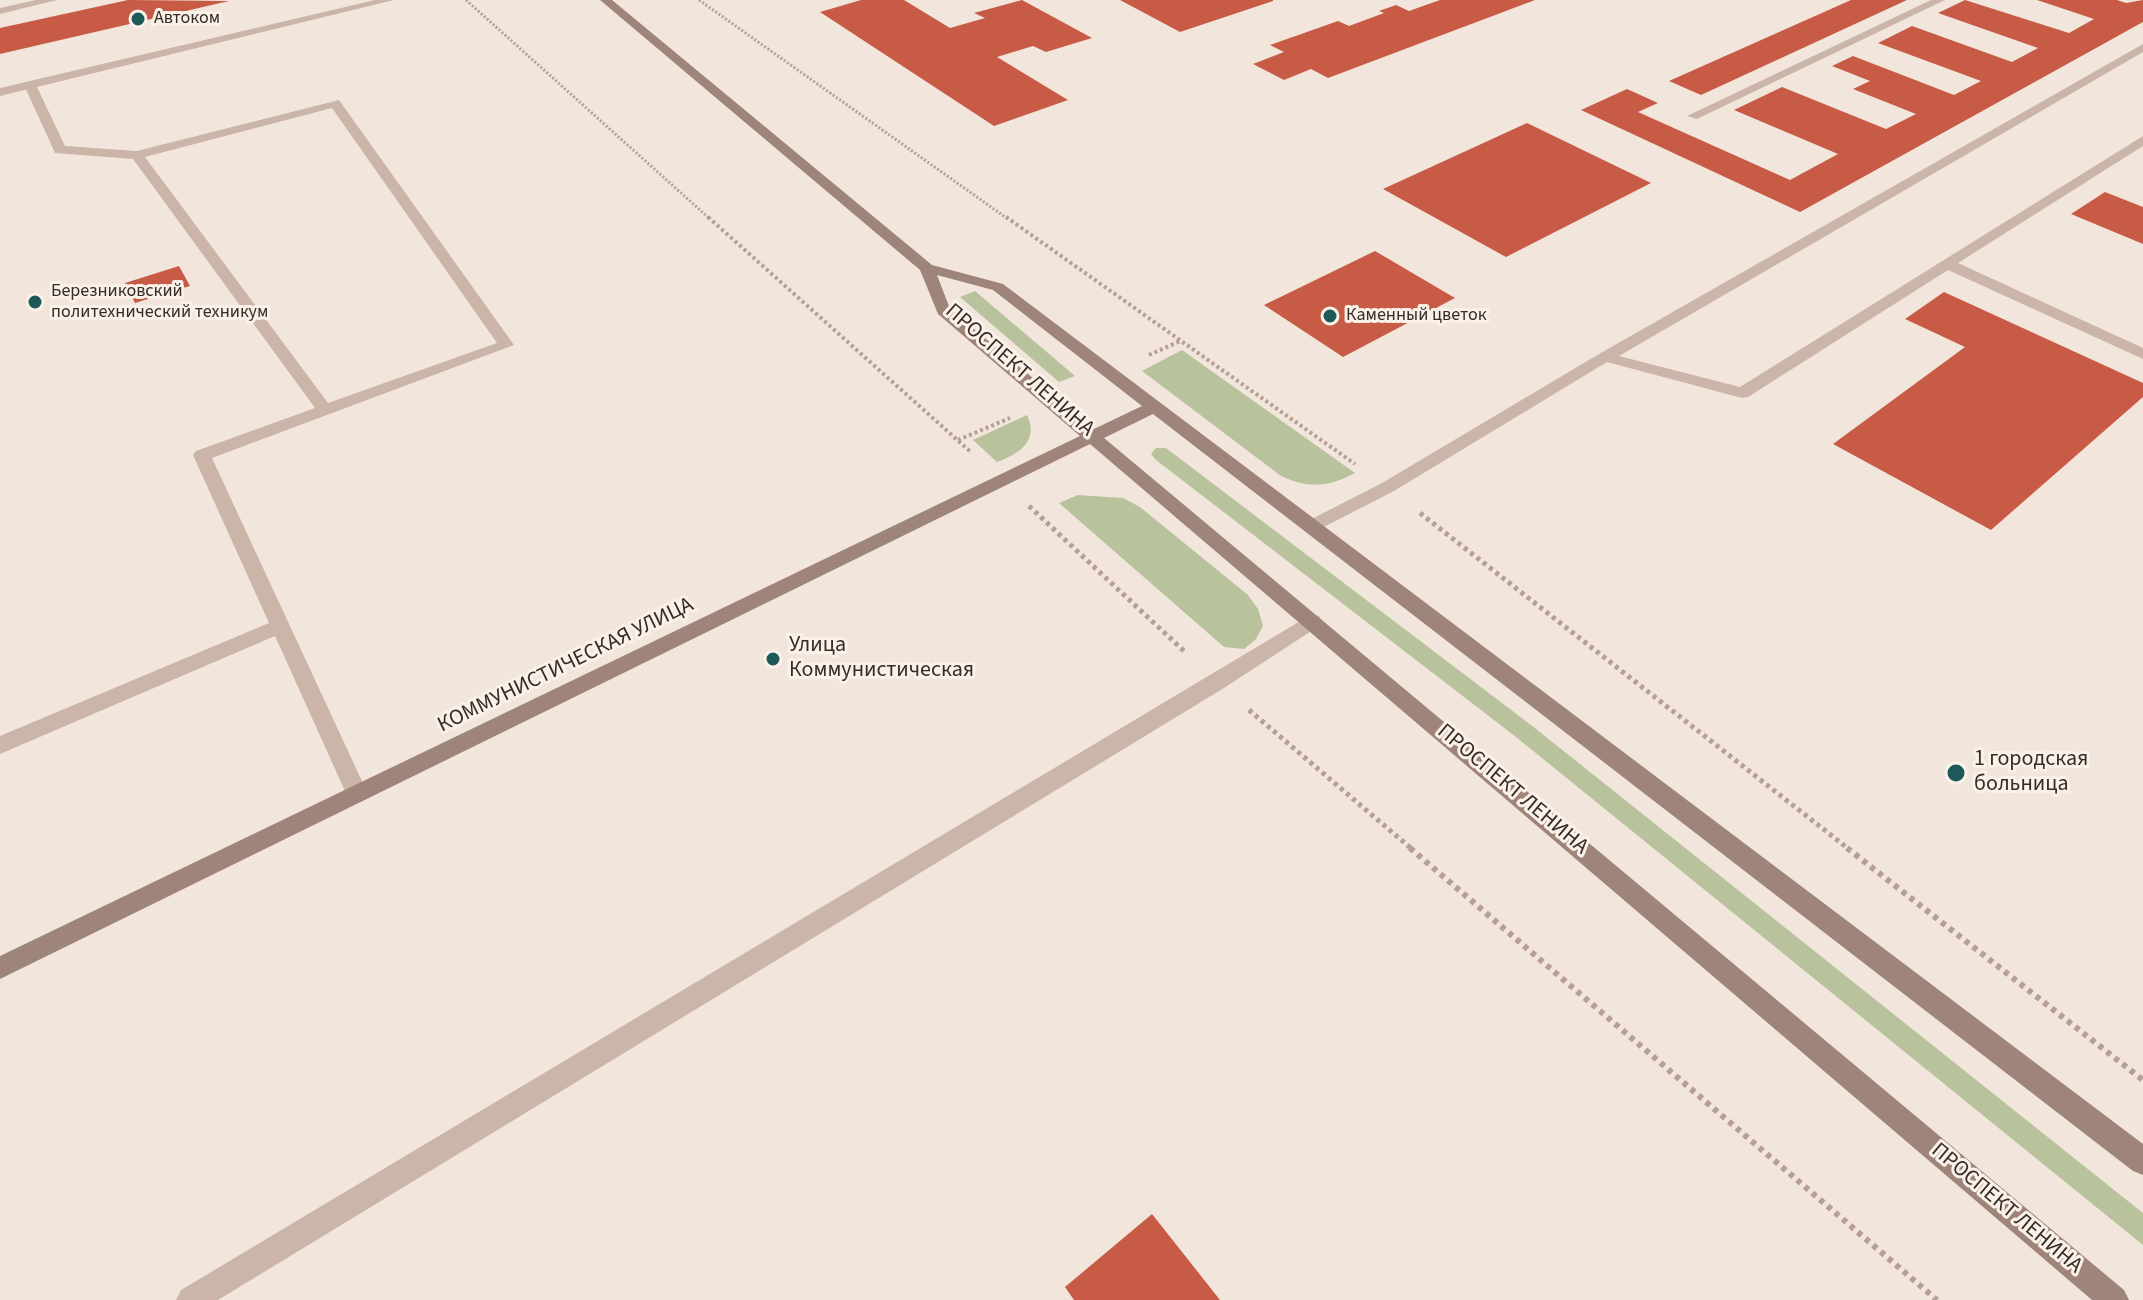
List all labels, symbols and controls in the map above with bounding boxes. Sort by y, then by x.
place label: Автоком [154,8,220,30]
marker: Автоком [129,10,147,28]
place label: Березниковский политехнический техникум [51,281,268,324]
marker: Березниковский политехнический техникум [26,293,44,311]
street label: ПРОСПЕКТ ЛЕНИНА [939,299,1099,443]
place label: Каменный цветок [1346,305,1487,327]
marker: Каменный цветок [1321,307,1339,325]
street label: КОММУНИСТИЧЕСКАЯ УЛИЦА [434,592,698,740]
place label: Улица Коммунистическая [789,633,974,684]
marker: Улица Коммунистическая [764,650,782,668]
street label: ПРОСПЕКТ ЛЕНИНА [1431,719,1593,861]
place label: 1 городская больница [1974,747,2088,798]
marker: 1 городская больница [1945,762,1967,784]
street label: ПРОСПЕКТ ЛЕНИНА [1925,1138,2087,1280]

